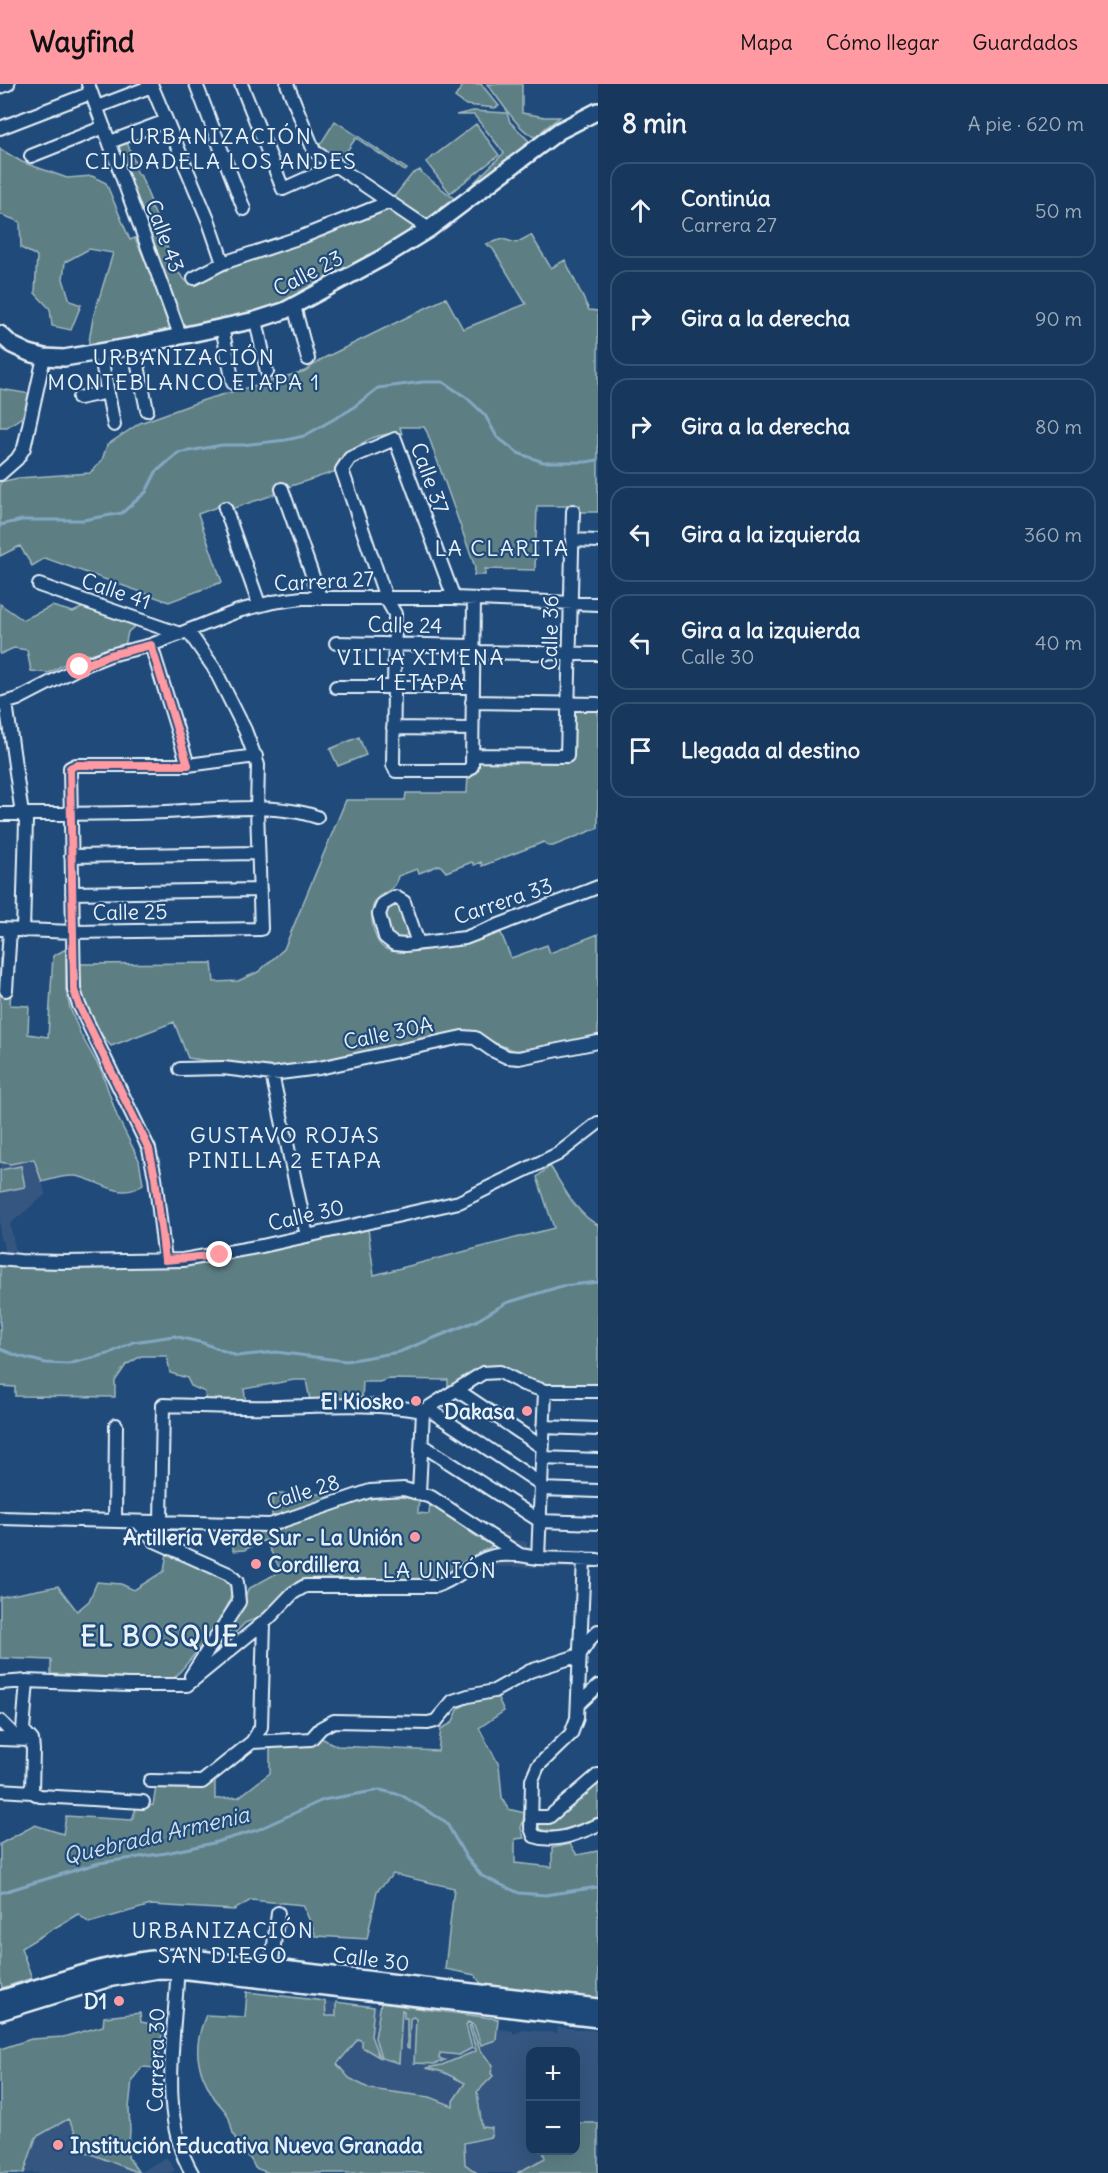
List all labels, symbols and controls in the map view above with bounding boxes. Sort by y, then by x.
text: Wayfind [30,24,134,60]
text: Mapa [740,29,793,56]
text: Cómo llegar [826,29,939,56]
text: Guardados [972,29,1078,56]
text: 8 min [622,107,687,140]
text: A pie · 620 m [968,111,1084,136]
district label: URBANIZACIÓN CIUDADELA LOS ANDES [85,122,357,175]
text: Continúa [681,184,770,212]
icon: ahead [624,194,657,227]
street label: Calle 43 [139,196,191,276]
text: 50 m [1035,198,1082,223]
text: Carrera 27 [681,212,777,237]
street label: Calle 23 [269,244,347,302]
icon: right [624,302,657,335]
text: Gira a la derecha [681,304,850,332]
text: 90 m [1035,306,1082,331]
district label: URBANIZACIÓN MONTEBLANCO ETAPA 1 [47,343,321,396]
icon: right [624,410,657,443]
text: Gira a la derecha [681,412,850,440]
text: 80 m [1035,414,1082,439]
street label: Calle 37 [405,439,455,517]
icon: left [624,518,657,551]
text: Gira a la izquierda [681,520,860,548]
text: 360 m [1024,522,1082,547]
district label: LA CLARITA [434,534,570,562]
street label: Carrera 27 [273,565,375,597]
street label: Calle 41 [78,567,154,615]
street label: Calle 36 [536,595,564,671]
street label: Calle 24 [367,611,443,639]
text: Gira a la izquierda [681,616,860,644]
icon: left [624,626,657,659]
text: 40 m [1035,630,1082,655]
district label: VILLA XIMENA 1 ETAPA [337,643,505,696]
text: Calle 30 [681,644,754,669]
route start [66,653,92,679]
icon: arrive [624,734,657,767]
text: Llegada al destino [681,736,860,764]
street label: Carrera 33 [450,872,556,930]
street label: Calle 25 [92,898,168,926]
street label: Calle 30A [341,1010,435,1056]
district label: GUSTAVO ROJAS PINILLA 2 ETAPA [188,1121,382,1174]
street label: Calle 30 [265,1193,347,1237]
route end [206,1241,232,1267]
place label: El Kiosko [321,1388,404,1415]
marker: El Kiosko [409,1394,423,1408]
place label: Dakasa [444,1398,515,1425]
marker: Dakasa [520,1404,534,1418]
street label: Calle 28 [263,1468,343,1516]
place label: Artillería Verde Sur - La Unión [123,1524,403,1551]
marker: Artillería Verde Sur - La Unión [408,1530,422,1544]
place label: Cordillera [268,1551,360,1578]
district label: LA UNIÓN [382,1556,498,1584]
marker: Cordillera [249,1557,263,1571]
district label: EL BOSQUE [81,1619,239,1653]
water label: Quebrada Armenia [60,1800,253,1870]
district label: URBANIZACIÓN SAN DIEGO [132,1916,314,1969]
street label: Calle 30 [331,1941,411,1977]
place label: D1 [84,1988,107,2015]
marker: D1 [112,1994,126,2008]
street label: Carrera 30 [142,2007,170,2113]
map controls [526,2047,580,2155]
button: + [526,2047,580,2101]
button: − [526,2101,580,2155]
place label: Institución Educativa Nueva Granada [70,2132,423,2159]
marker: Institución Educativa Nueva Granada [51,2138,65,2152]

